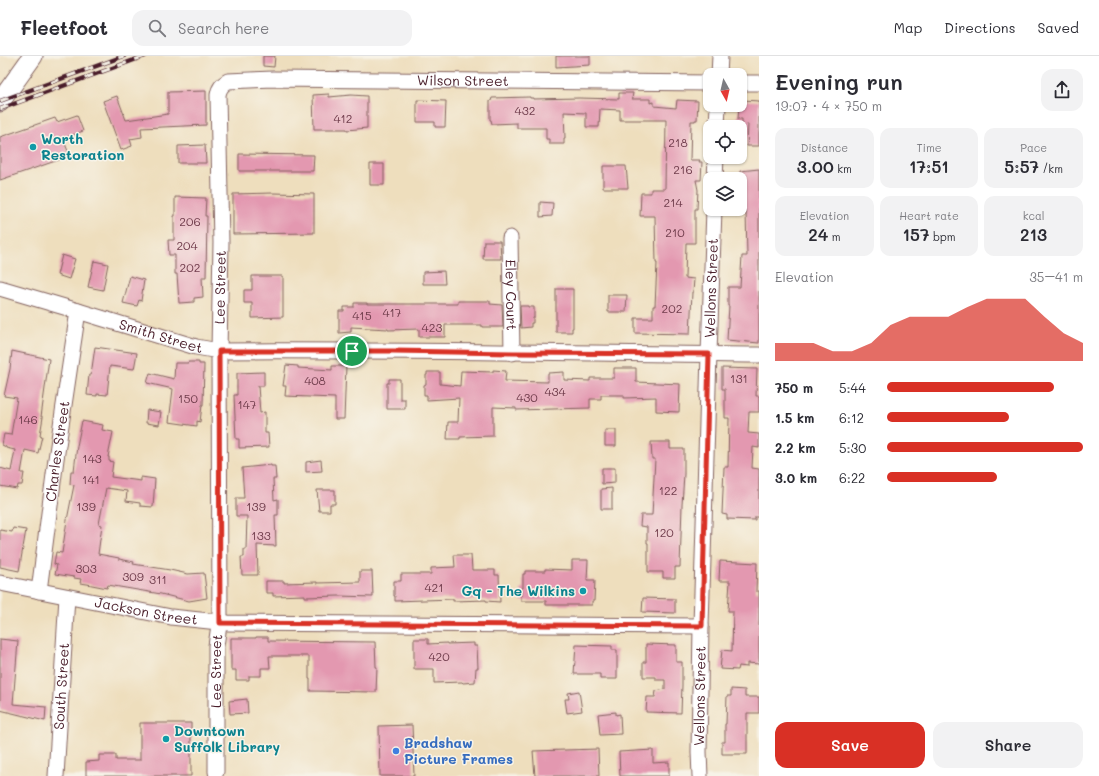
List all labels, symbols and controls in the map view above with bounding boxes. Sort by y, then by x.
search box [132,10,412,46]
text: Fleetfoot [20,15,108,40]
icon: search [146,17,168,39]
text: Search here [178,18,269,38]
text: Map [894,18,922,37]
text: Directions [944,18,1015,37]
text: Saved [1037,18,1079,37]
text: Evening run [775,67,903,96]
north arrow [703,68,747,112]
map controls [703,68,747,216]
button: share [1041,69,1083,111]
street label: Wilson Street [417,70,509,90]
text: 19:07 · 4 × 750 m [775,97,882,114]
house number: 432 [515,102,535,118]
house number: 412 [333,110,353,126]
button: locate [703,120,747,164]
place label: Worth Restoration [41,129,124,164]
house number: 218 [668,134,688,150]
text: Distance [801,140,848,155]
text: Time [916,140,942,155]
text: Pace [1020,140,1047,155]
marker: Worth Restoration [28,142,38,152]
text: 3.00 [797,155,834,177]
text: 17:51 [909,155,949,177]
text: 5:57 [1004,155,1039,177]
house number: 216 [673,161,693,177]
text: km [834,161,852,176]
text: /km [1039,161,1063,176]
button: layers [703,172,747,216]
house number: 214 [663,194,683,210]
text: Elevation [800,208,849,223]
text: Heart rate [899,208,959,223]
text: kcal [1023,208,1045,223]
house number: 206 [179,213,201,229]
text: 24 [808,223,828,245]
text: 157 [902,223,929,245]
text: 213 [1020,223,1047,245]
house number: 210 [665,224,685,240]
text: m [828,229,840,244]
text: bpm [929,229,956,244]
house number: 204 [176,237,198,253]
street label: Wellons Street [700,238,722,338]
street label: Lee Street [209,250,230,324]
house number: 202 [180,259,200,275]
street label: Eley Court [501,259,522,331]
text: Elevation [775,268,833,285]
text: 35–41 m [1029,268,1083,285]
house number: 202 [662,300,682,316]
house number: 417 [382,304,402,320]
house number: 415 [352,307,372,323]
street label: Smith Street [117,314,204,357]
house number: 423 [422,319,442,335]
pin [335,334,369,368]
icon: arrive [341,340,363,362]
house number: 131 [730,370,748,386]
house number: 408 [304,372,326,388]
text: 750 m [775,379,813,396]
text: 5:44 [839,379,866,396]
house number: 434 [544,383,566,399]
house number: 430 [516,389,538,405]
house number: 150 [178,390,198,406]
house number: 147 [237,396,257,412]
street label: Charles Street [41,399,74,503]
text: 1.5 km [775,409,814,426]
text: 6:12 [839,409,864,426]
house number: 146 [18,411,38,427]
text: 2.2 km [775,439,816,456]
text: 5:30 [839,439,866,456]
house number: 143 [82,450,102,466]
text: 3.0 km [775,469,817,486]
text: 6:22 [839,469,865,486]
house number: 141 [82,471,100,487]
house number: 122 [659,482,677,498]
house number: 139 [76,498,96,514]
house number: 139 [246,498,266,514]
house number: 120 [654,524,674,540]
house number: 133 [251,527,271,543]
house number: 303 [75,560,97,576]
house number: 309 [122,568,144,584]
house number: 311 [149,571,167,587]
house number: 421 [424,579,444,595]
place label: Gq - The Wilkins [462,581,575,600]
marker: Gq - The Wilkins [578,586,588,596]
street label: Jackson Street [93,592,199,629]
street label: Lee Street [206,633,227,708]
street label: South Street [49,642,73,730]
street label: Wellons Street [689,646,710,746]
house number: 420 [428,648,450,664]
place label: Downtown Suffolk Library [174,721,281,756]
button: Save [775,722,925,768]
button: Share [933,722,1083,768]
place label: Bradshaw Picture Frames [404,733,513,768]
marker: Downtown Suffolk Library [161,734,171,744]
marker: Bradshaw Picture Frames [391,746,401,756]

